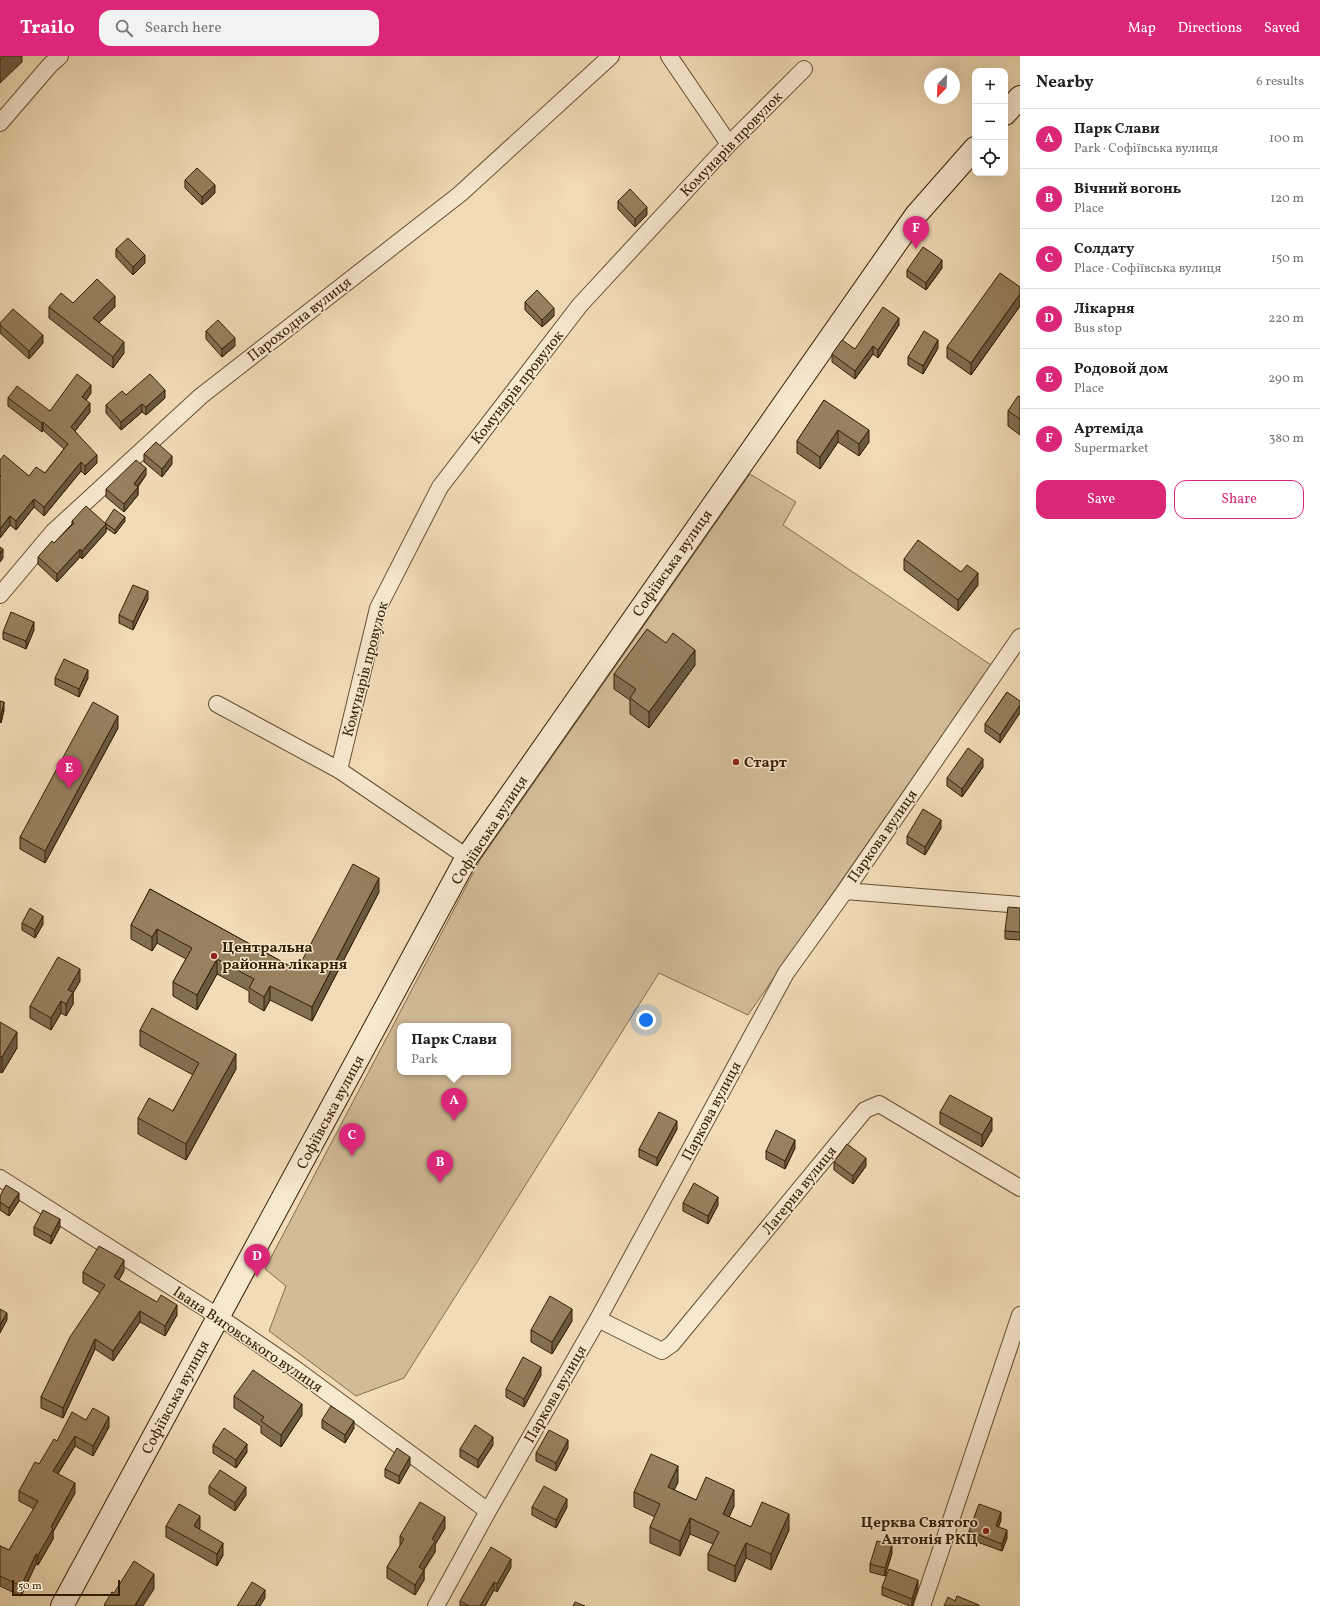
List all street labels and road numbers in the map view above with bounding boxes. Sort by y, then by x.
street label: Комунарів провулок [676,88,788,202]
street label: Пароходна вулиця [243,273,357,368]
street label: Комунарів провулок [467,327,569,449]
street label: Софіївська вулиця [628,506,718,622]
street label: Комунарів провулок [338,599,395,739]
street label: Софіївська вулиця [447,772,534,890]
street label: Паркова вулиця [843,786,923,888]
street label: Софіївська вулиця [292,1052,370,1173]
street label: Паркова вулиця [677,1058,747,1165]
street label: Лагерна вулиця [758,1142,843,1240]
street label: Івана Виговського вулиця [168,1282,326,1398]
street label: Софіївська вулиця [137,1337,215,1458]
street label: Паркова вулиця [520,1342,593,1447]

